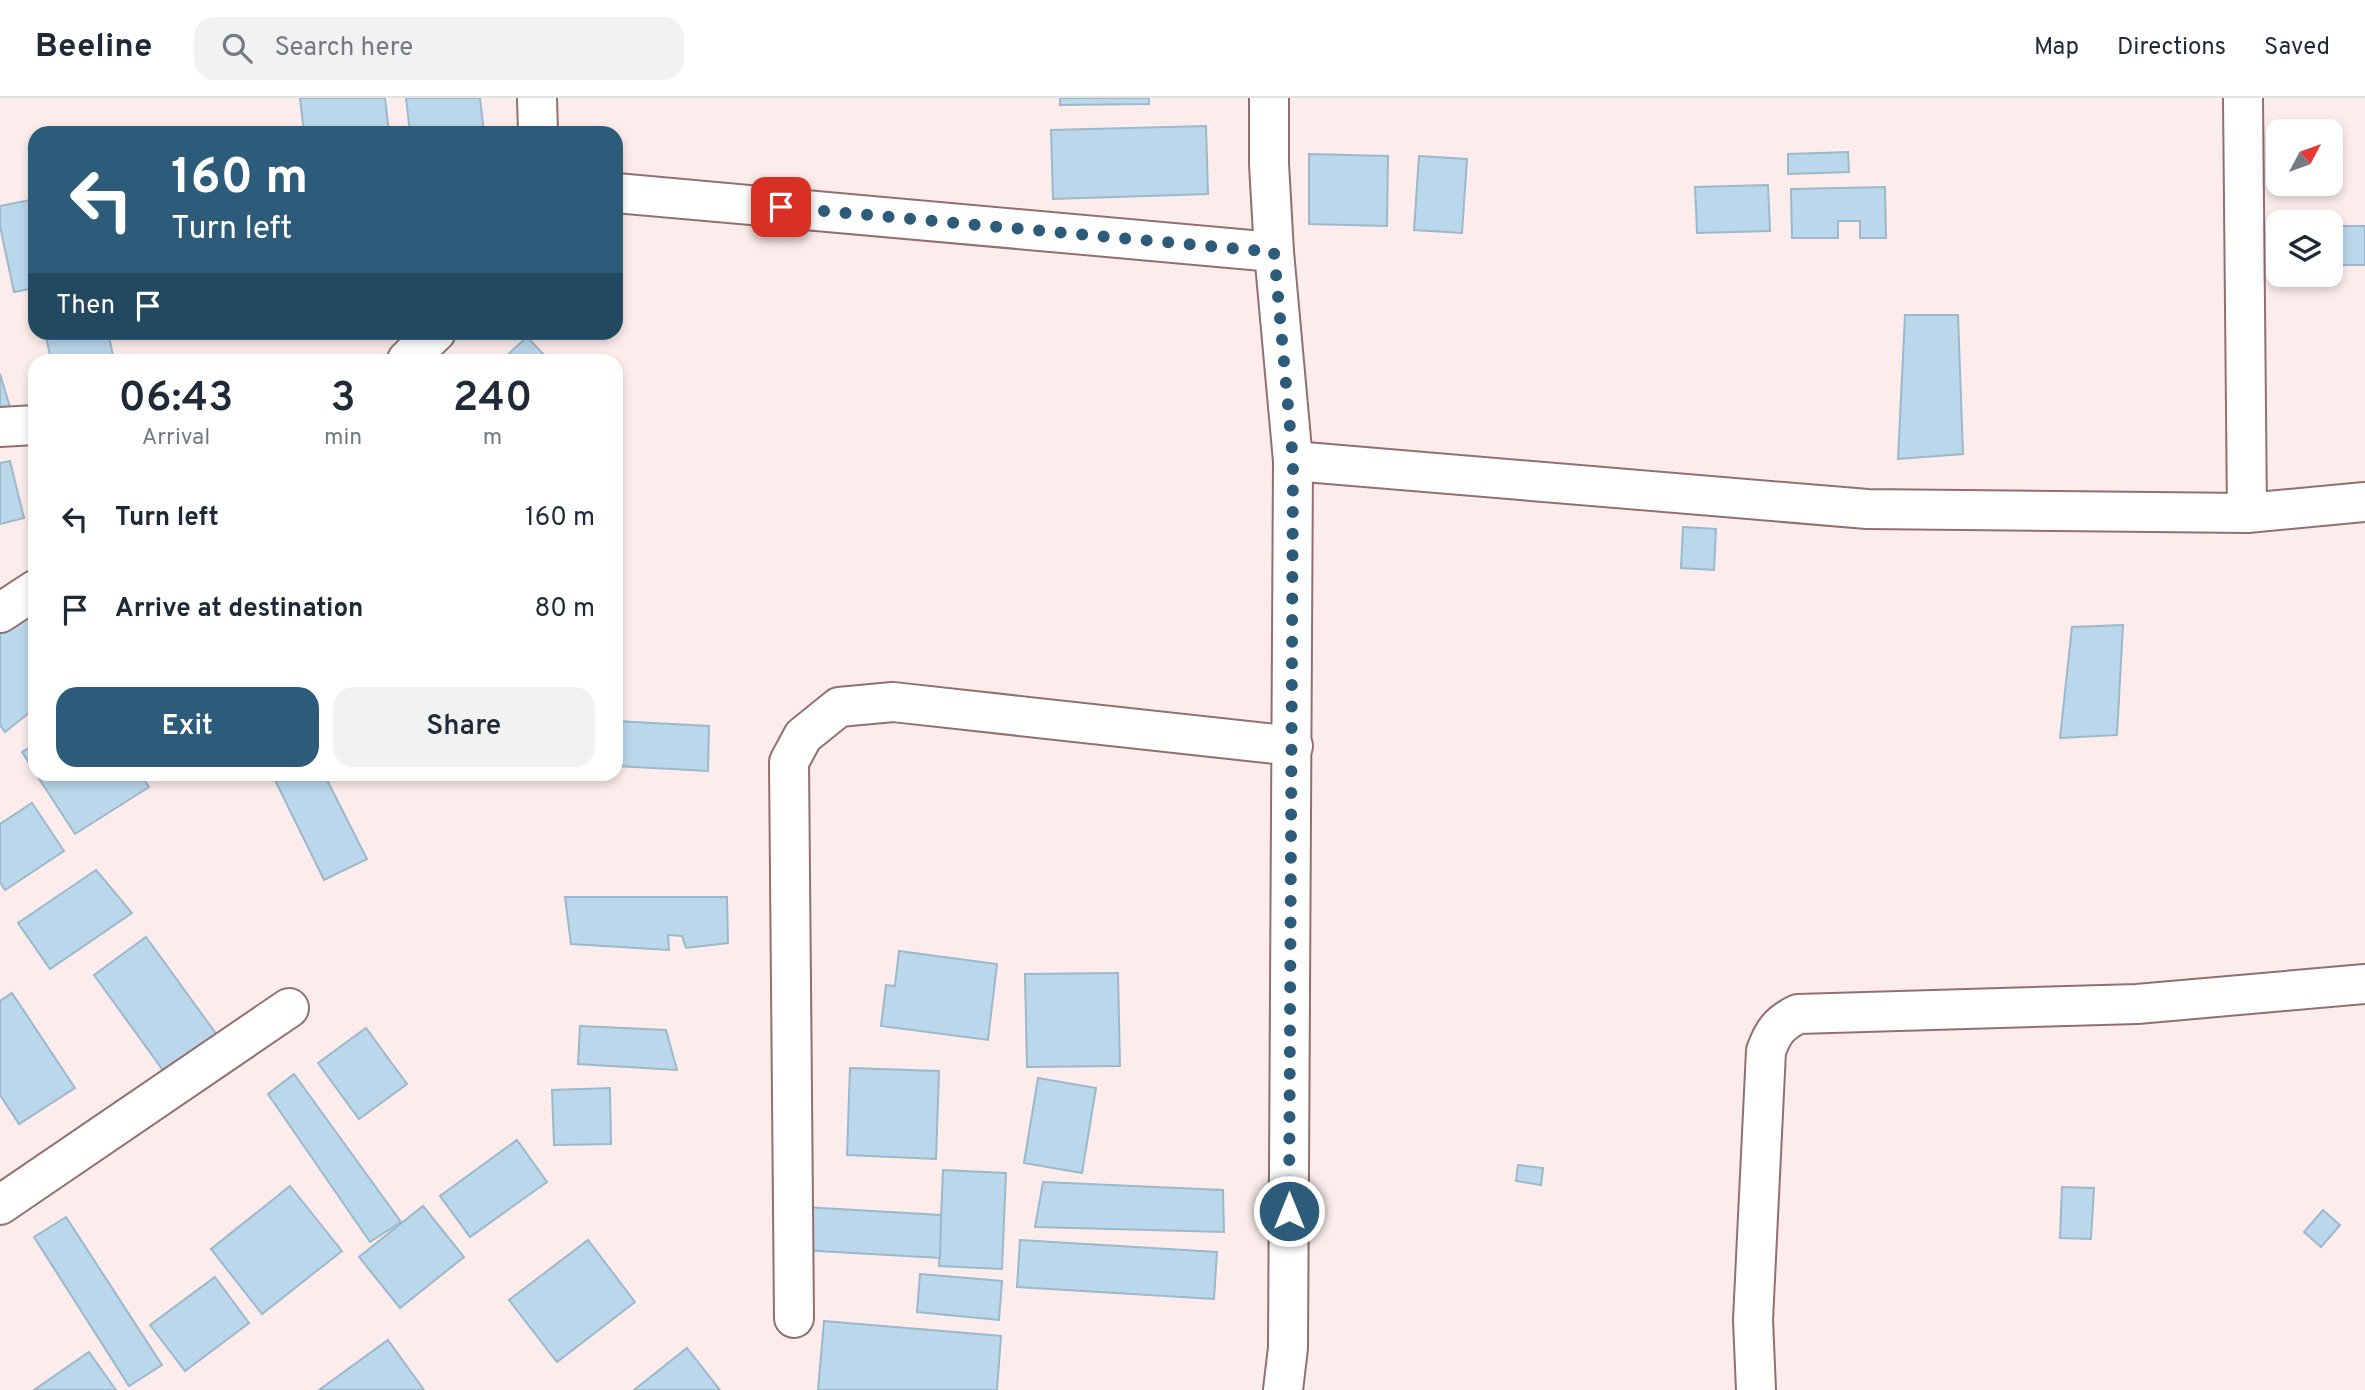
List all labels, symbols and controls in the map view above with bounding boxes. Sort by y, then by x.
search box [194,17,684,80]
text: Beeline [35,27,152,69]
icon: search [218,29,256,67]
text: Search here [274,32,413,65]
text: Map [2034,33,2079,63]
text: Directions [2117,33,2226,63]
text: Saved [2264,33,2330,63]
north arrow [2266,119,2343,196]
map controls [2266,119,2343,287]
text: 160 m [171,149,308,211]
icon: left [56,154,147,245]
pin [751,177,811,237]
icon: arrive [762,188,800,226]
text: Turn left [171,210,292,250]
button: layers [2266,210,2343,287]
icon: arrive [129,287,167,325]
text: Then [56,290,115,323]
text: 06:43 [119,373,233,426]
text: 3 [330,373,356,426]
text: 240 [453,373,532,426]
text: Arrival [142,424,210,453]
text: min [324,424,362,453]
text: m [483,424,502,453]
icon: left [56,500,94,538]
text: Turn left [115,502,219,535]
text: 160 m [525,502,595,535]
icon: arrive [56,591,94,629]
text: Arrive at destination [115,593,363,626]
text: 80 m [535,593,595,626]
button: Exit [56,687,319,767]
button: Share [333,687,595,767]
position arrow [1252,1174,1326,1248]

